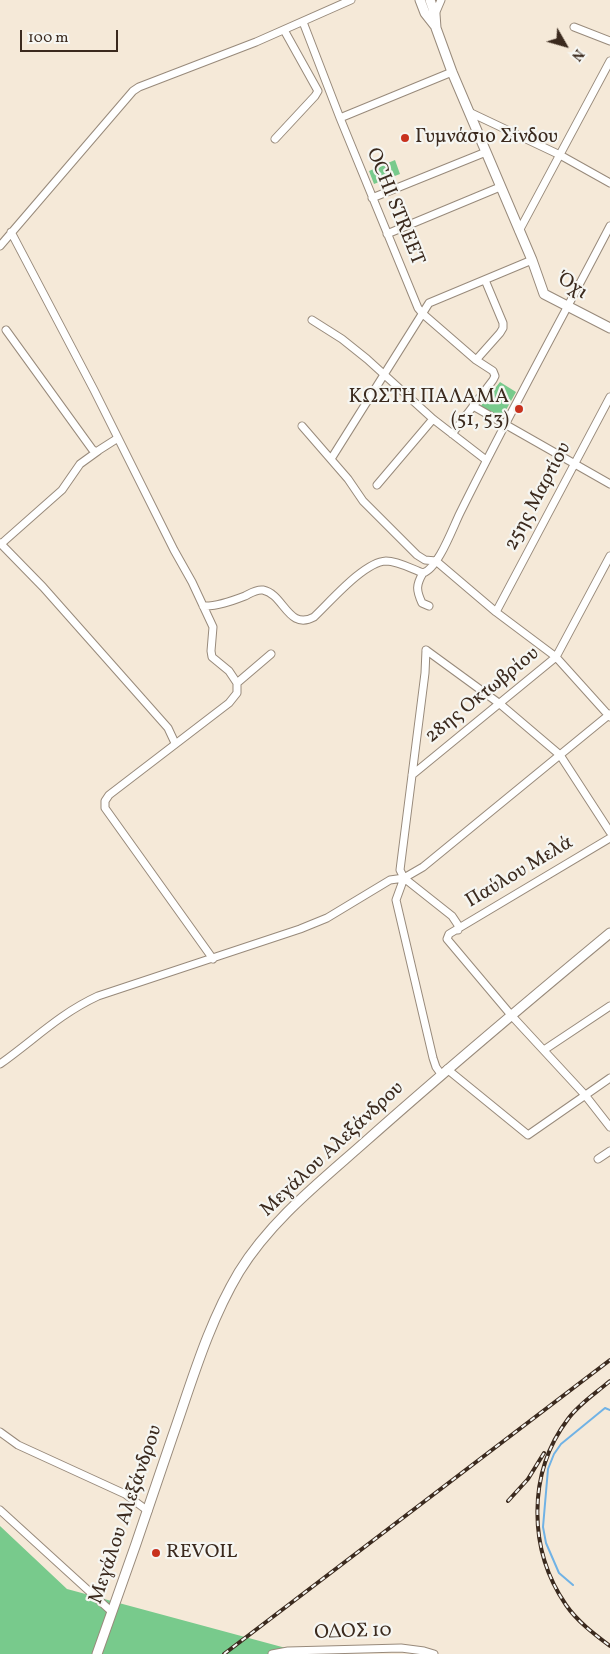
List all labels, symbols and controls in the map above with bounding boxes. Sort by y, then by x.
scale bar [22,20,120,52]
north arrow [540,20,590,70]
text: 100 m [28,28,68,49]
text: N [567,45,588,64]
place label: Γυμνάσιο Σίνδου [415,126,558,150]
marker: Γυμνάσιο Σίνδου [399,132,411,144]
street label: OCHI STREET [360,145,428,269]
street label: Όχι [552,268,592,306]
place label: ΚΩΣΤΗ ΠΑΛΑΜΑ (51, 53) [348,386,509,433]
marker: ΚΩΣΤΗ ΠΑΛΑΜΑ (51, 53) [513,403,525,415]
street label: 25ης Μαρτίου [500,439,578,555]
street label: 28ης Οκτωβρίου [421,643,545,749]
street label: Παύλου Μελά [462,832,578,914]
street label: Μεγάλου Αλεξάνδρου [256,1077,410,1223]
street label: Μεγάλου Αλεξάνδρου [85,1422,169,1608]
place label: REVOIL [166,1541,238,1565]
marker: REVOIL [150,1547,162,1559]
street label: ΟΔΟΣ 10 [314,1620,392,1646]

